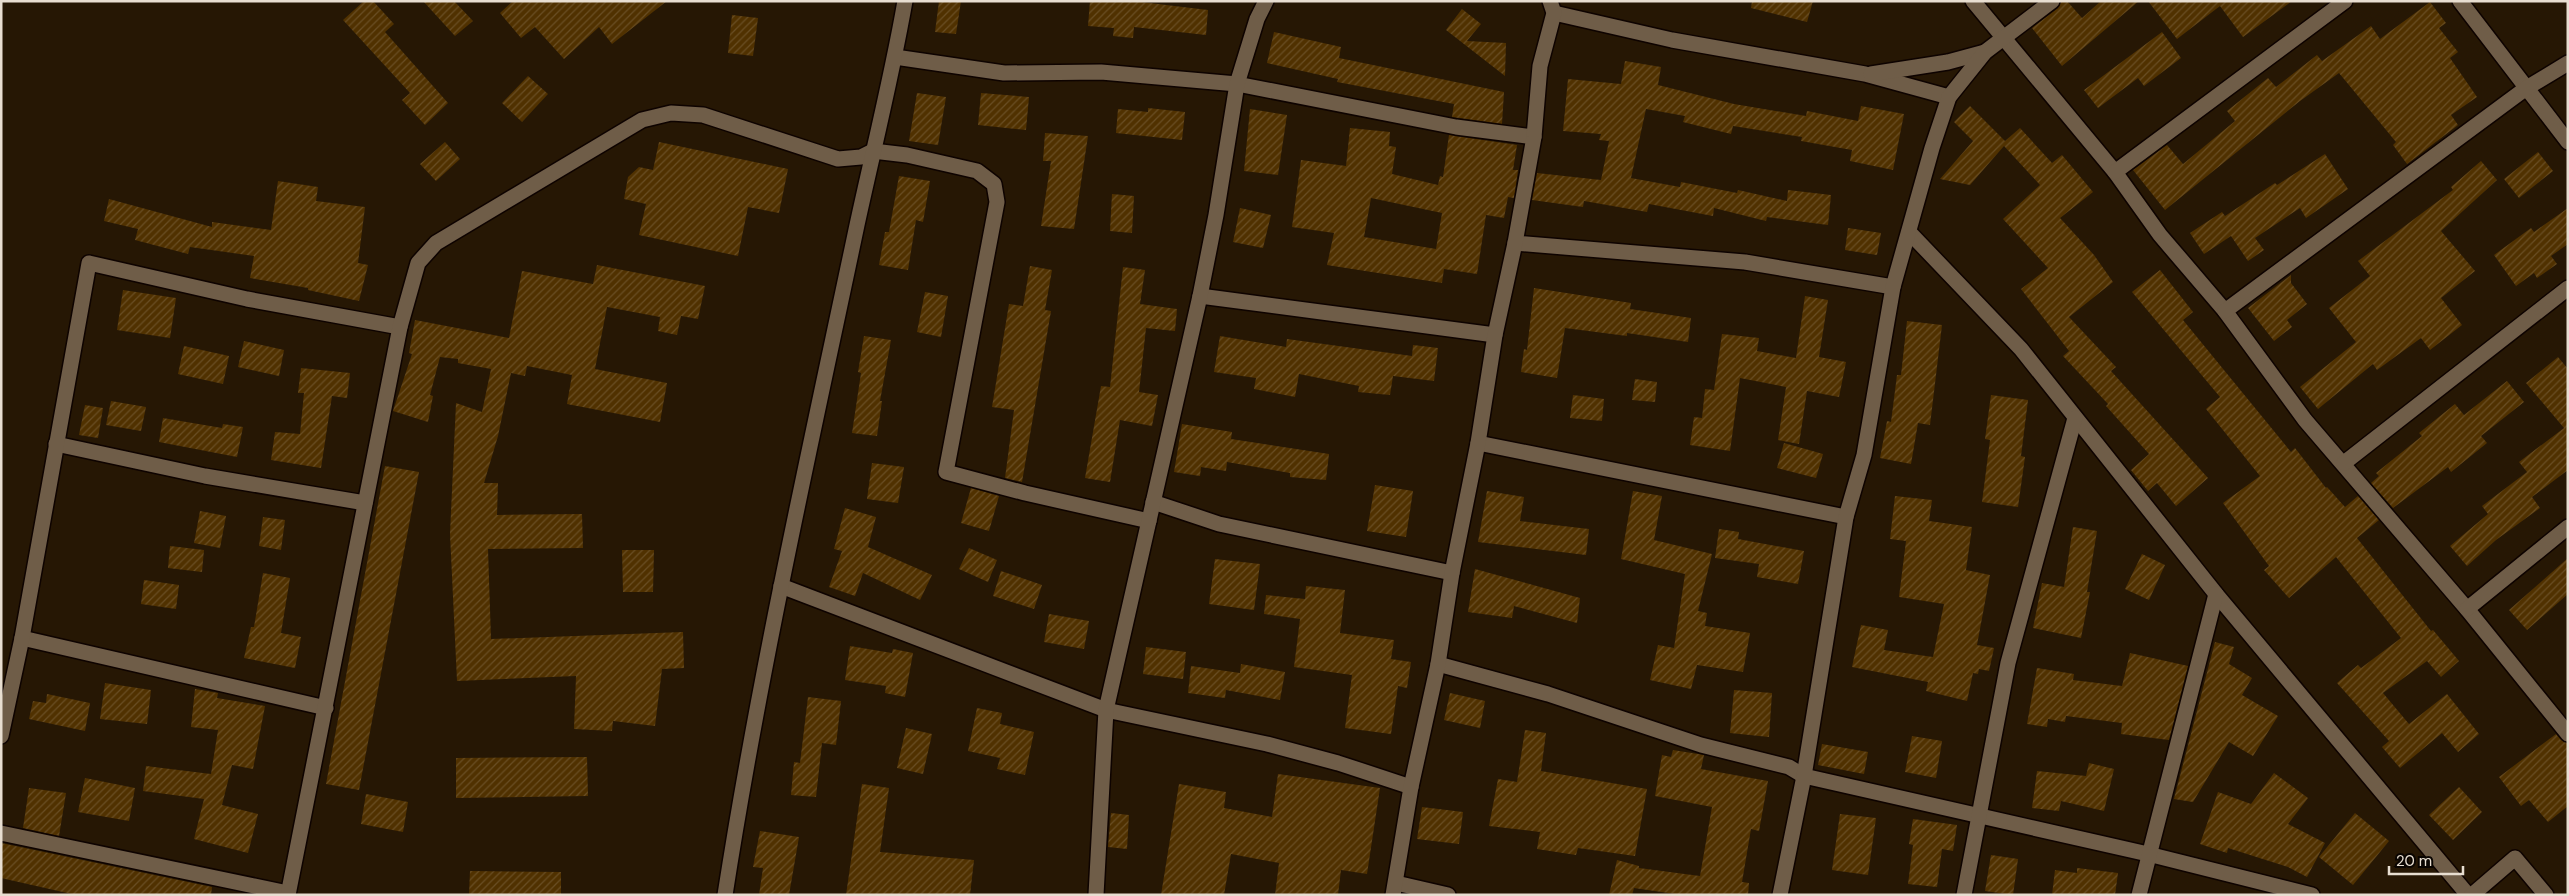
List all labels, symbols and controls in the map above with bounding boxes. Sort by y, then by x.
scale bar [2389,844,2463,876]
text: 20 m [2396,851,2432,871]

